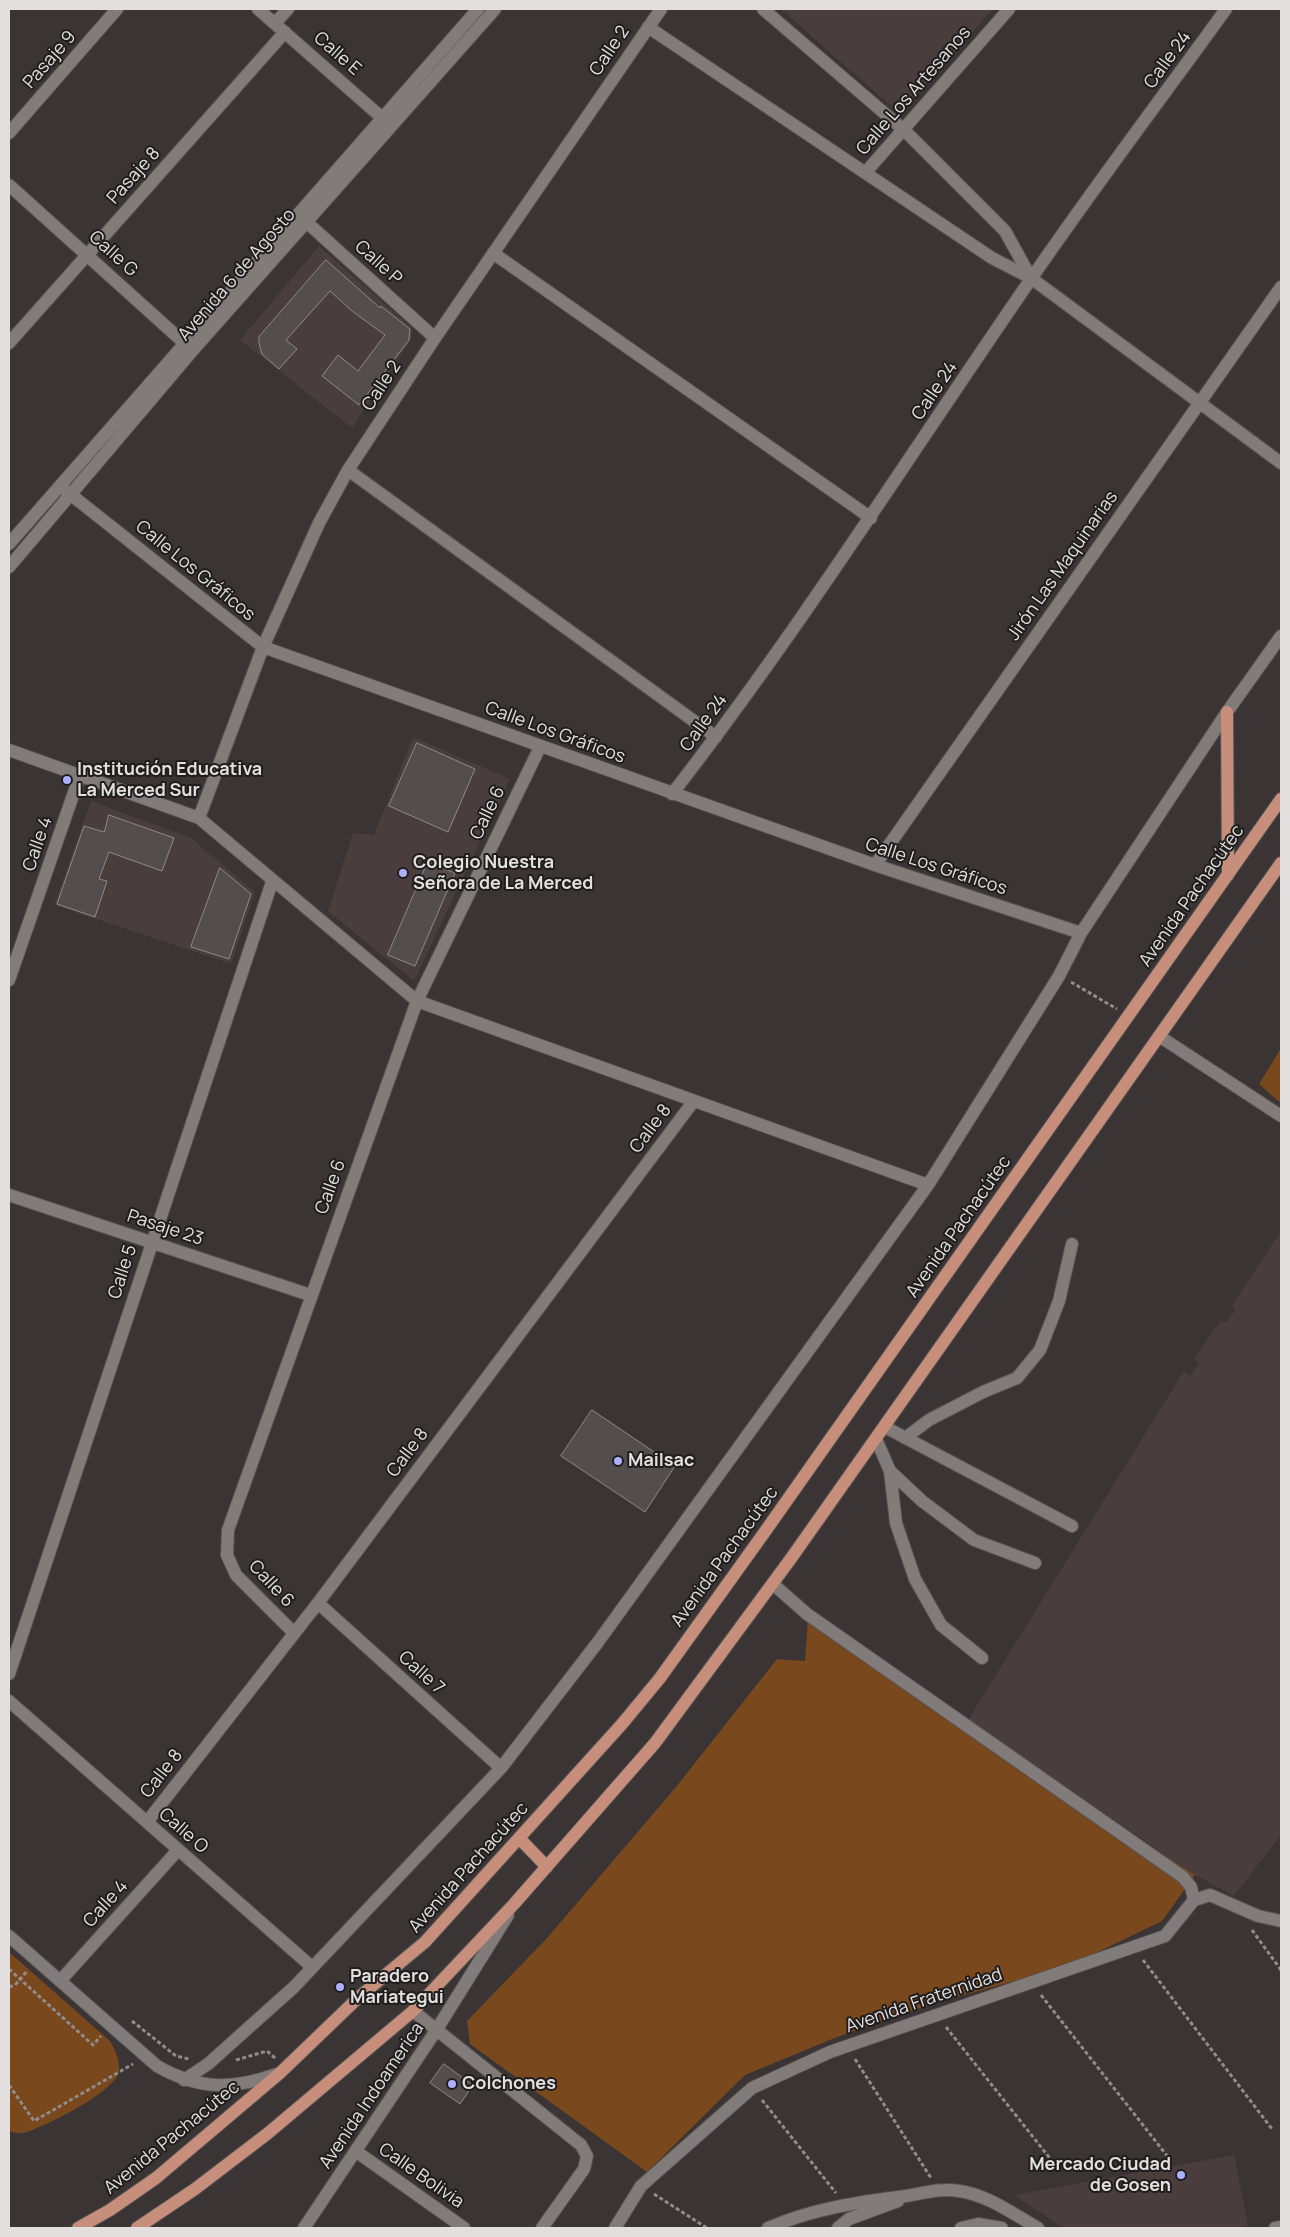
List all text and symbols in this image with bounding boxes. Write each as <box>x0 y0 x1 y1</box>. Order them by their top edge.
street label: Calle 2 <box>585 22 635 80</box>
street label: Calle Los Artesanos <box>852 22 976 160</box>
street label: Pasaje 9 <box>19 27 81 93</box>
street label: Calle 24 <box>1140 27 1196 93</box>
street label: Calle E <box>309 28 365 80</box>
street label: Pasaje 8 <box>103 143 165 209</box>
street label: Avenida 6 de Agosto <box>174 205 300 345</box>
street label: Calle G <box>84 227 142 281</box>
street label: Calle P <box>350 236 406 290</box>
street label: Calle 2 <box>358 357 406 415</box>
street label: Calle 24 <box>908 358 962 424</box>
street label: Jirón Las Maquinarias <box>1003 487 1123 645</box>
street label: Calle Los Gráficos <box>131 516 259 626</box>
street label: Calle 24 <box>676 690 732 756</box>
street label: Calle Los Gráficos <box>482 698 628 768</box>
place label: Institución Educativa La Merced Sur <box>77 759 262 802</box>
marker: Institución Educativa La Merced Sur <box>61 774 73 786</box>
street label: Calle 6 <box>466 783 510 843</box>
street label: Calle 4 <box>19 814 57 874</box>
street label: Avenida Pachacútec <box>1135 821 1249 971</box>
street label: Calle Los Gráficos <box>862 834 1010 900</box>
place label: Colegio Nuestra Señora de La Merced <box>413 852 593 894</box>
marker: Colegio Nuestra Señora de La Merced <box>397 867 409 879</box>
street label: Calle 8 <box>626 1100 676 1158</box>
street label: Avenida Pachacútec <box>902 1152 1016 1302</box>
street label: Calle 6 <box>311 1157 351 1217</box>
street label: Pasaje 23 <box>124 1206 206 1250</box>
street label: Calle 5 <box>104 1242 142 1302</box>
street label: Calle 8 <box>383 1424 433 1482</box>
place label: Mailsac <box>628 1450 694 1472</box>
marker: Mailsac <box>612 1455 624 1467</box>
street label: Avenida Pachacútec <box>667 1483 783 1631</box>
street label: Calle 6 <box>244 1556 298 1612</box>
street label: Calle 7 <box>394 1647 448 1699</box>
street label: Calle 8 <box>136 1745 188 1803</box>
street label: Avenida Pachacútec <box>405 1798 533 1938</box>
street label: Calle O <box>154 1804 212 1858</box>
street label: Calle 4 <box>79 1876 133 1932</box>
street label: Avenida Fraternidad <box>843 1964 1005 2038</box>
place label: Paradero Mariategui <box>350 1966 444 2008</box>
marker: Paradero Mariategui <box>334 1981 346 1993</box>
street label: Avenida Indoamerica <box>315 2019 429 2173</box>
place label: Colchones <box>462 2073 556 2095</box>
street label: Avenida Pachacútec <box>100 2077 244 2199</box>
marker: Colchones <box>446 2078 458 2090</box>
street label: Calle Bolivia <box>374 2139 468 2213</box>
place label: Mercado Ciudad de Gosen <box>1029 2154 1171 2196</box>
marker: Mercado Ciudad de Gosen <box>1175 2169 1187 2181</box>

